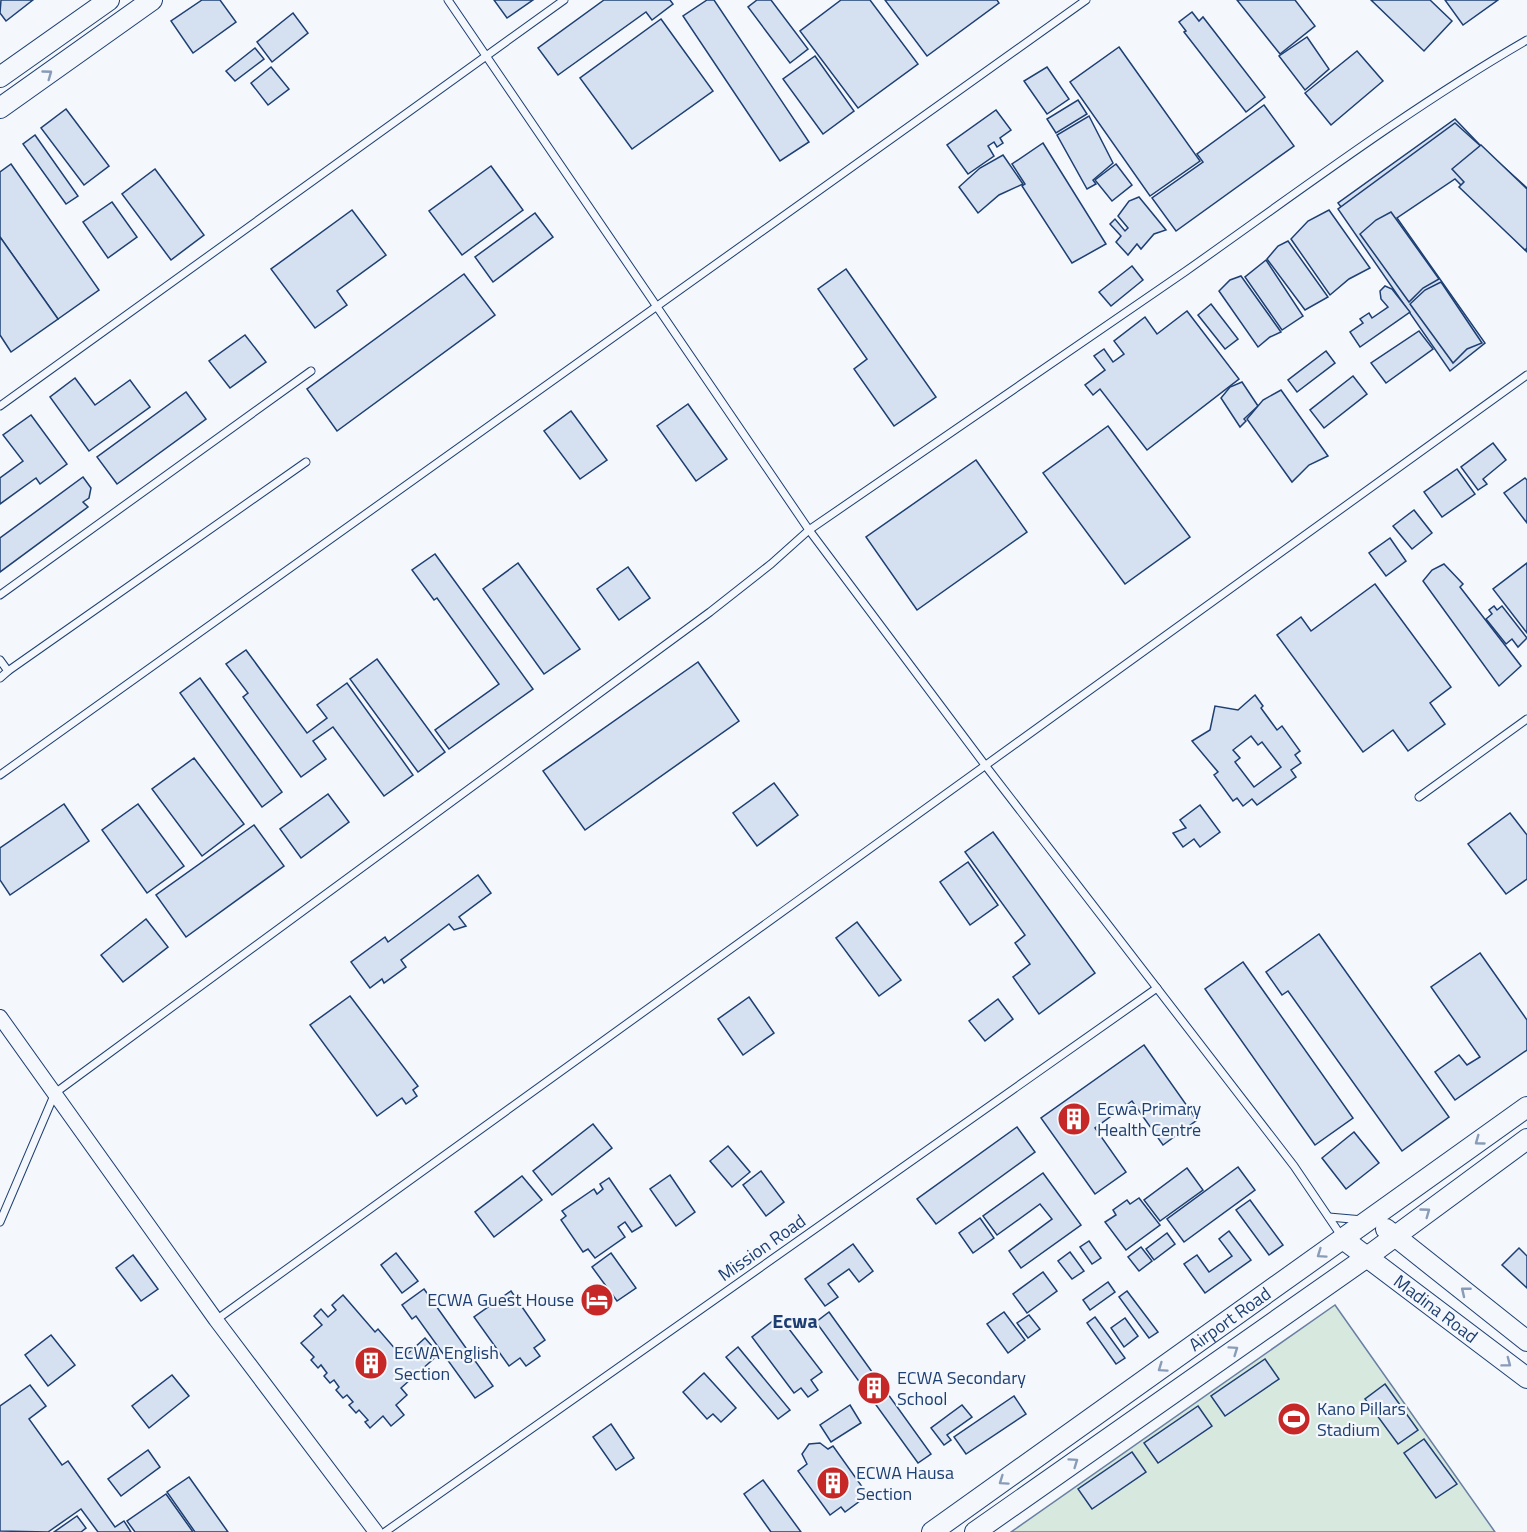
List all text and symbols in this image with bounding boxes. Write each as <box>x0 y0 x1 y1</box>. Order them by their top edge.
one-way arrow <box>41 70 52 81</box>
place label: Ecwa Primary Health Centre <box>1097 1095 1201 1143</box>
building icon: Ecwa Primary Health Centre <box>1056 1101 1092 1137</box>
one-way arrow <box>1475 1134 1486 1145</box>
street label: Mission Road <box>712 1207 811 1288</box>
one-way arrow <box>1420 1208 1431 1219</box>
one-way arrow <box>1317 1247 1328 1258</box>
street label: Madina Road <box>1388 1268 1484 1349</box>
street label: Airport Road <box>1183 1280 1276 1358</box>
hotel icon: ECWA Guest House <box>579 1282 615 1318</box>
place label: ECWA Guest House <box>427 1286 574 1313</box>
one-way arrow <box>1461 1288 1472 1299</box>
district label: Ecwa <box>772 1305 818 1336</box>
place label: ECWA English Section <box>394 1339 499 1387</box>
building icon: ECWA English Section <box>353 1345 389 1381</box>
one-way arrow <box>1227 1346 1238 1357</box>
one-way arrow <box>1501 1355 1512 1366</box>
one-way arrow <box>1158 1361 1169 1372</box>
place label: ECWA Secondary School <box>897 1364 1026 1412</box>
building icon: ECWA Secondary School <box>856 1370 892 1406</box>
place label: Kano Pillars Stadium <box>1317 1395 1406 1443</box>
sports icon: Kano Pillars Stadium <box>1276 1401 1312 1437</box>
one-way arrow <box>1068 1458 1079 1469</box>
place label: ECWA Hausa Section <box>856 1459 954 1507</box>
building icon: ECWA Hausa Section <box>815 1465 851 1501</box>
one-way arrow <box>999 1474 1010 1485</box>

